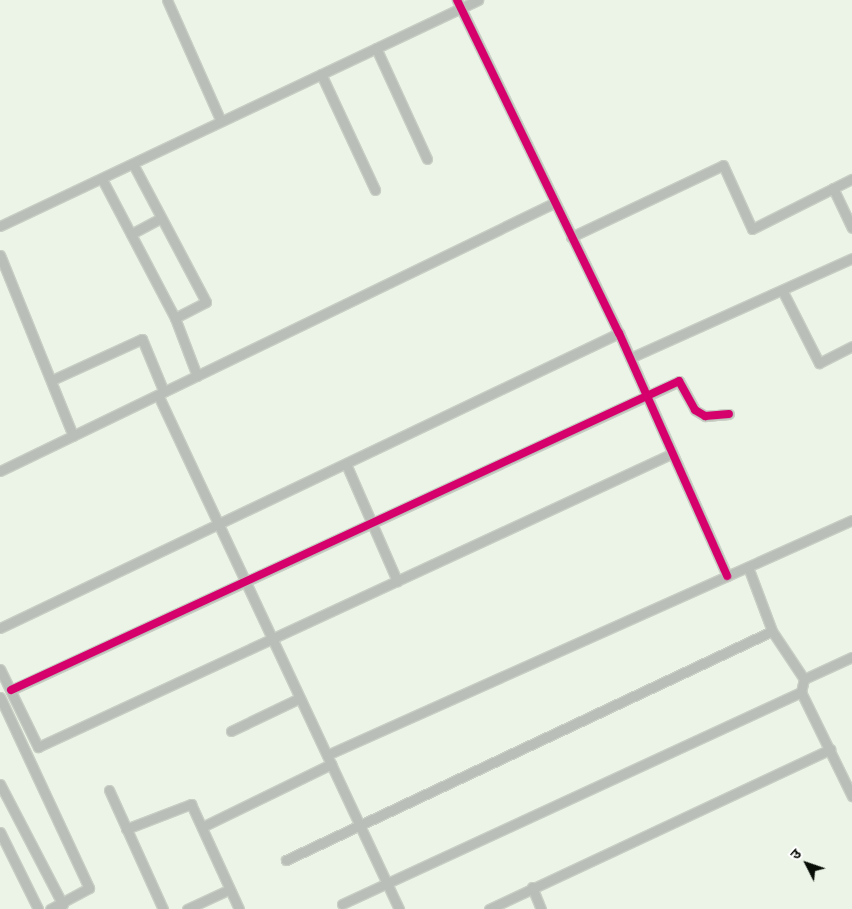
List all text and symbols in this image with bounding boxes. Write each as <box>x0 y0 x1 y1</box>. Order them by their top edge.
north arrow <box>782 839 832 889</box>
text: उ <box>786 845 805 863</box>

